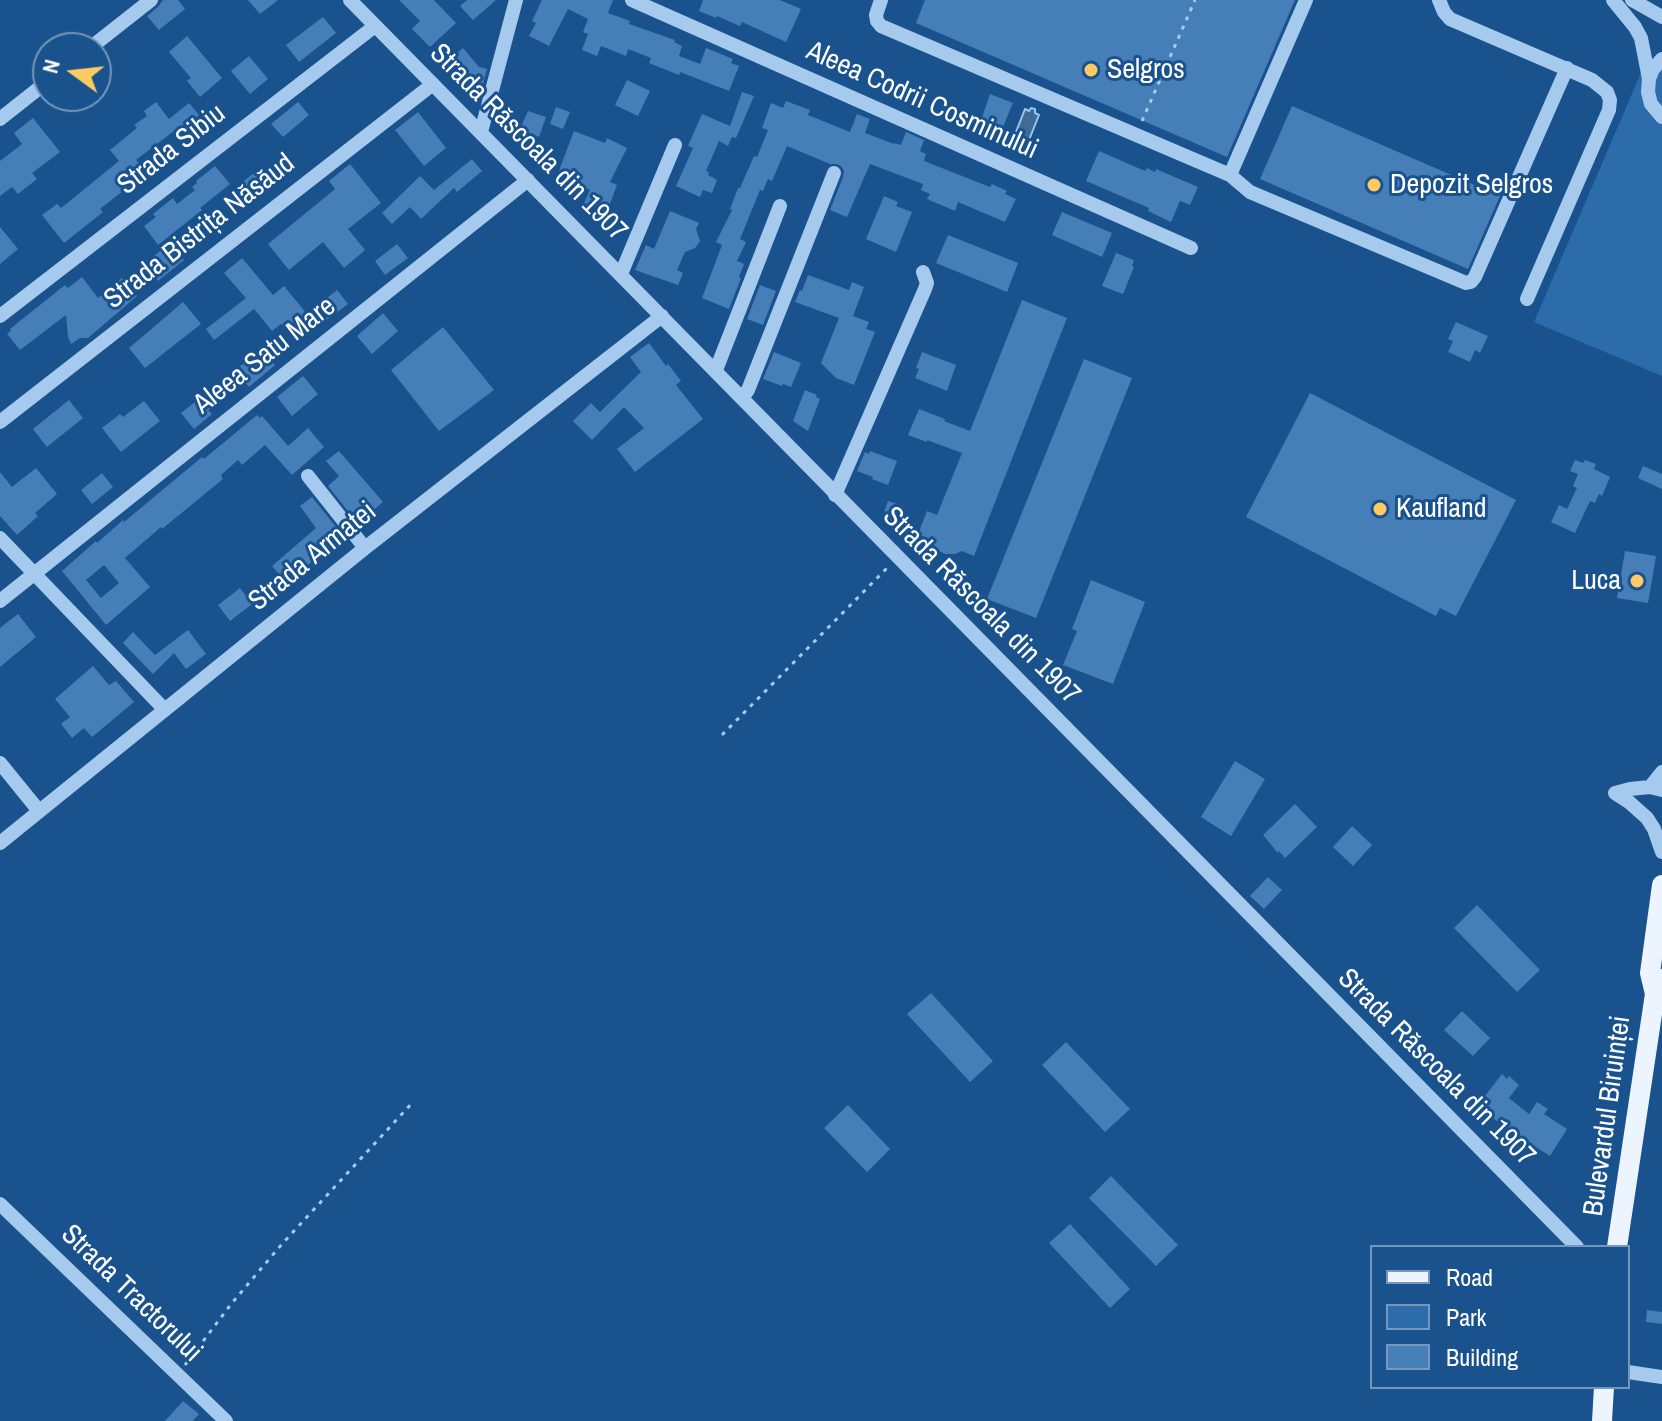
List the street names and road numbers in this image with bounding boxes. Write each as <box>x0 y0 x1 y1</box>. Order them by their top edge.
street label: Aleea Codrii Cosminului <box>801 35 1043 167</box>
street label: Strada Răscoala din 1907 <box>422 37 634 249</box>
street label: Strada Sibiu <box>111 97 233 203</box>
street label: Strada Bistrița Năsăud <box>98 147 302 317</box>
street label: Aleea Satu Mare <box>187 290 343 422</box>
street label: Strada Armatei <box>242 495 384 619</box>
street label: Strada Răscoala din 1907 <box>875 500 1087 712</box>
street label: Strada Răscoala din 1907 <box>1330 962 1542 1174</box>
street label: Bulevardul Biruinței <box>1577 1014 1639 1218</box>
street label: Strada Tractorului <box>54 1218 208 1370</box>

